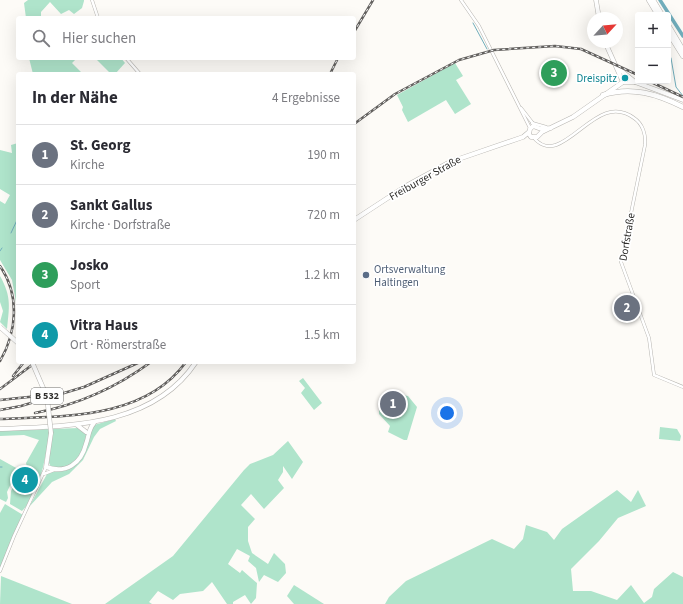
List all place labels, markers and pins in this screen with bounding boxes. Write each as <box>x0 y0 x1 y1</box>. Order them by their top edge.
pin: 3 <box>541 58 567 88</box>
place label: Dreispitz <box>577 71 617 86</box>
marker: Dreispitz <box>620 73 630 83</box>
place label: Ortsverwaltung Haltingen <box>374 262 446 290</box>
marker: Ortsverwaltung Haltingen <box>361 270 371 280</box>
pin: 2 <box>614 293 640 323</box>
pin: 1 <box>380 389 406 419</box>
pin: 4 <box>12 465 38 495</box>

